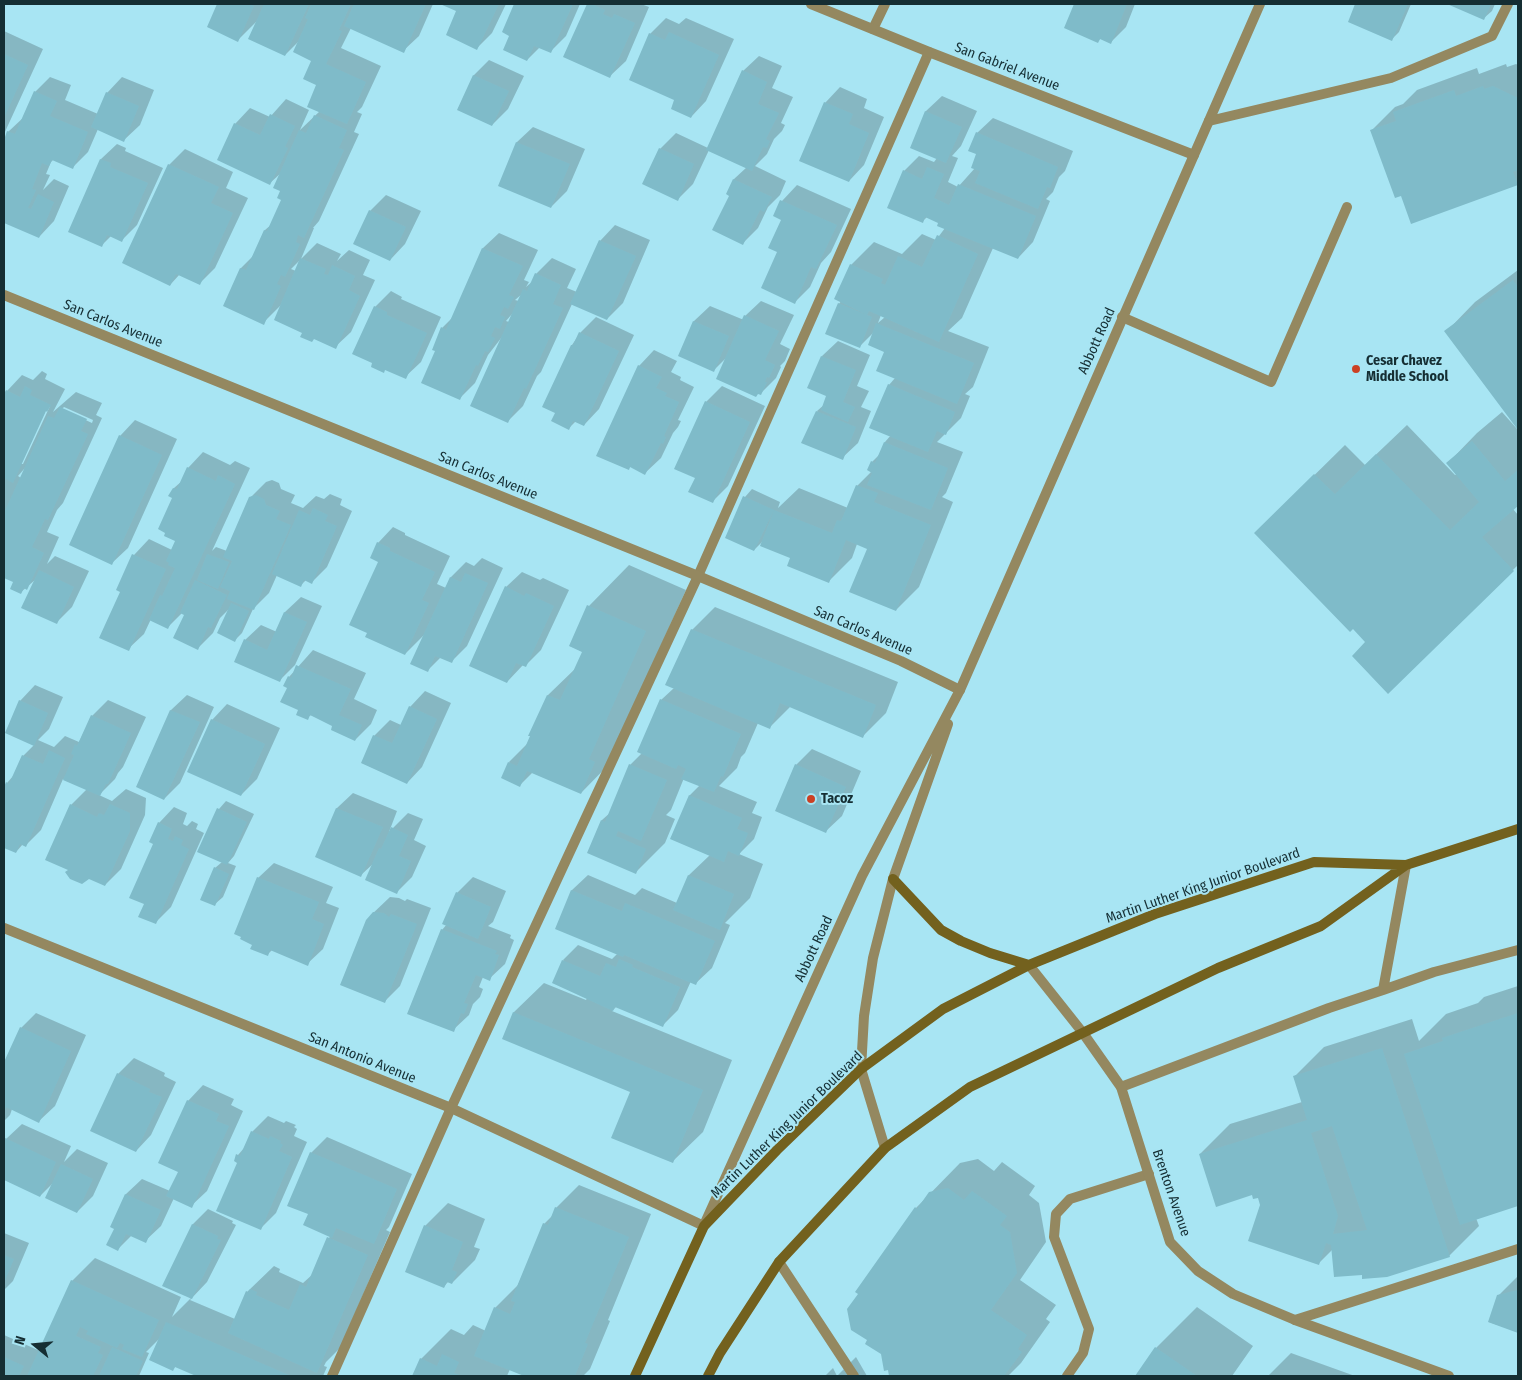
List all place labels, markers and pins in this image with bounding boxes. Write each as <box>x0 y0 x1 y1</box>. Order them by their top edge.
place label: Cesar Chavez Middle School <box>1366 353 1448 386</box>
marker: Cesar Chavez Middle School <box>1350 363 1362 375</box>
place label: Tacoz <box>821 791 853 807</box>
marker: Tacoz <box>805 793 817 805</box>

